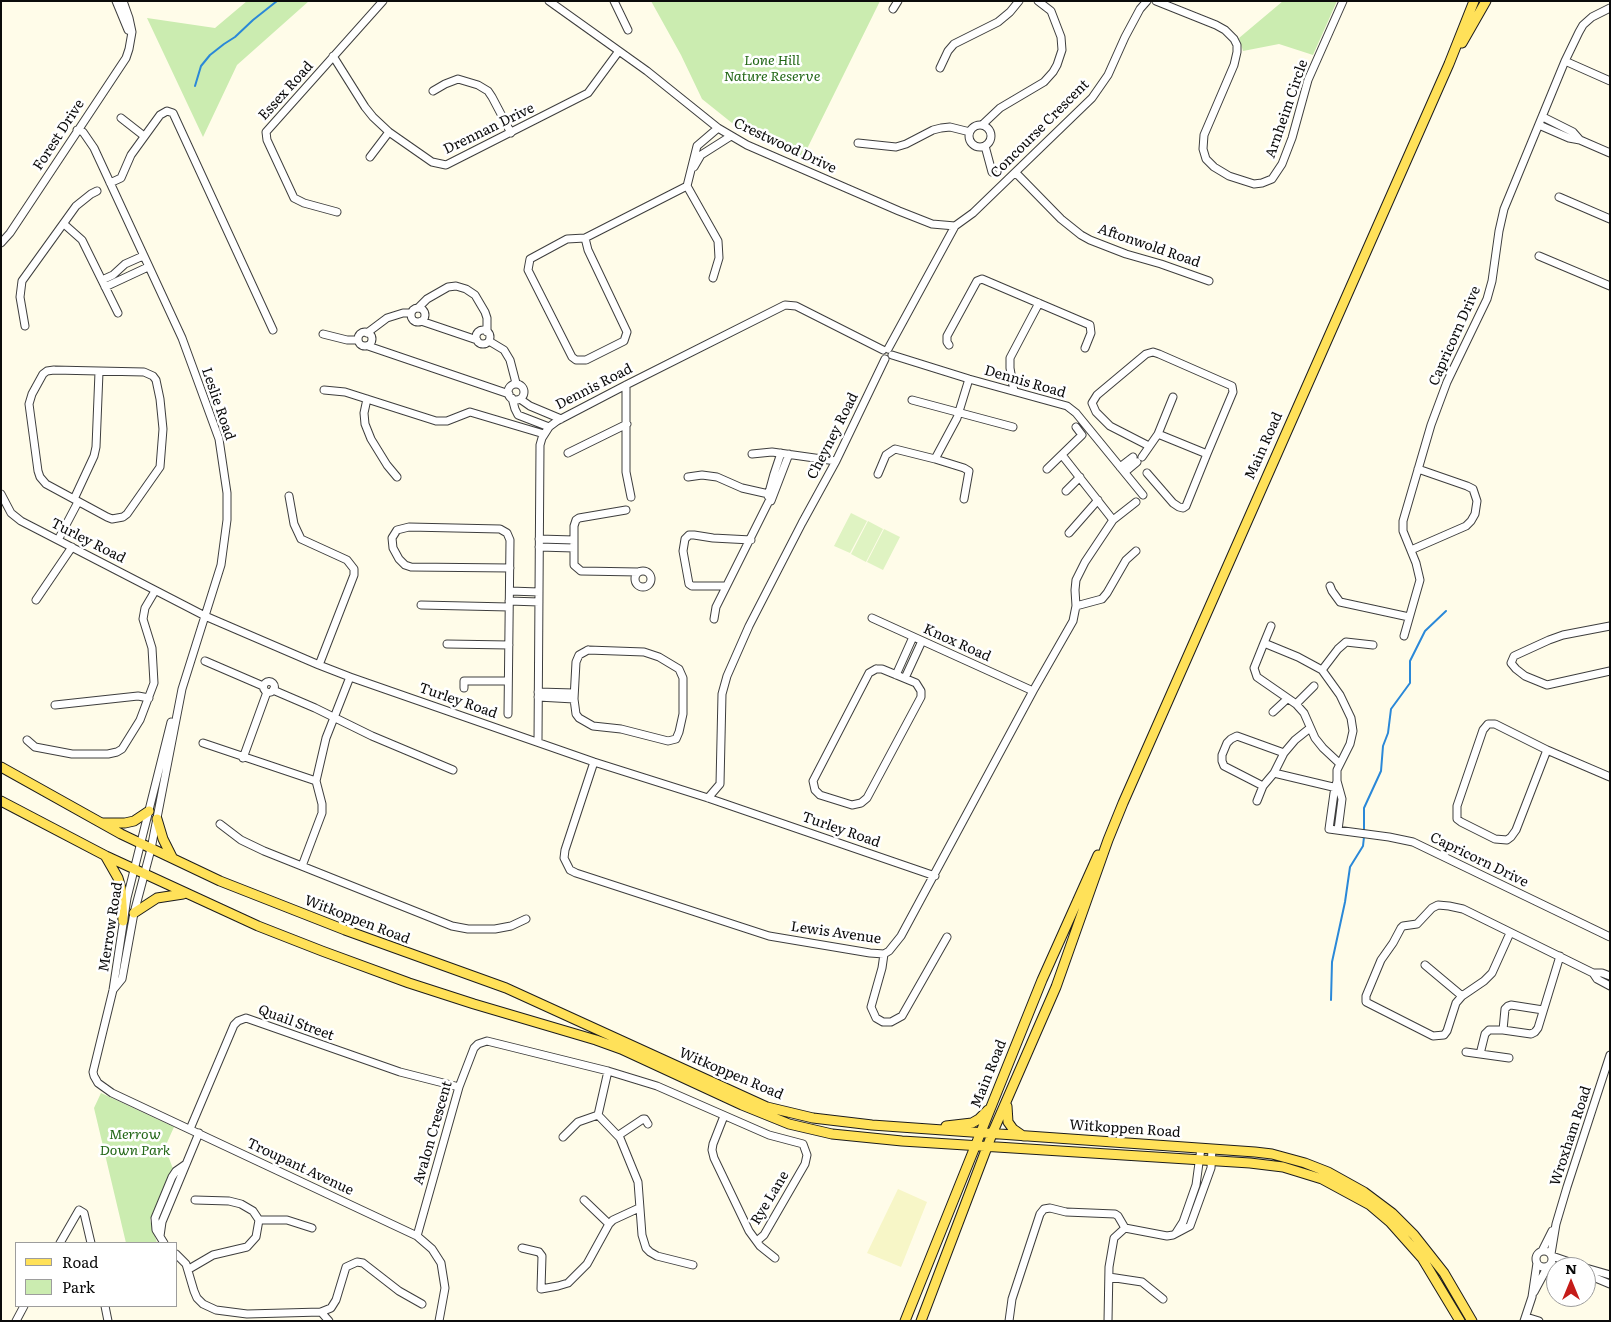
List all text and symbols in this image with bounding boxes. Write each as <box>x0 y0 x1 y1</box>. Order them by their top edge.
park label: Lone Hill Nature Reserve <box>724 53 820 85</box>
street label: Essex Road <box>255 58 317 124</box>
street label: Arnheim Circle <box>1262 58 1312 160</box>
street label: Concourse Crescent <box>987 76 1093 182</box>
street label: Forest Drive <box>30 96 88 174</box>
street label: Drennan Drive <box>441 100 537 158</box>
street label: Crestwood Drive <box>731 115 839 177</box>
street label: Aftonwold Road <box>1096 221 1202 271</box>
street label: Capricorn Drive <box>1426 284 1484 388</box>
street label: Dennis Road <box>553 360 635 414</box>
street label: Dennis Road <box>982 362 1068 402</box>
street label: Leslie Road <box>198 365 238 443</box>
street label: Cheyney Road <box>804 390 862 482</box>
street label: Main Road <box>1242 410 1286 482</box>
street label: Turley Road <box>48 515 128 567</box>
street label: Knox Road <box>921 621 993 665</box>
street label: Turley Road <box>417 680 499 722</box>
street label: Turley Road <box>800 809 882 851</box>
street label: Capricorn Drive <box>1427 829 1531 891</box>
street label: Merrow Road <box>96 881 126 973</box>
street label: Witkoppen Road <box>302 892 412 948</box>
street label: Lewis Avenue <box>790 918 882 948</box>
street label: Quail Street <box>256 1002 336 1044</box>
street label: Main Road <box>968 1037 1010 1111</box>
street label: Witkoppen Road <box>676 1044 786 1104</box>
street label: Avalon Crescent <box>410 1079 456 1187</box>
street label: Wroxham Road <box>1547 1084 1595 1188</box>
street label: Witkoppen Road <box>1069 1117 1181 1141</box>
park label: Merrow Down Park <box>99 1127 171 1160</box>
street label: Troupant Avenue <box>244 1135 356 1199</box>
street label: Rye Lane <box>747 1168 793 1228</box>
legend <box>15 1242 178 1307</box>
text: Road <box>62 1250 98 1273</box>
north arrow <box>1546 1257 1596 1307</box>
text: N <box>1565 1258 1577 1278</box>
text: Park <box>62 1275 95 1298</box>

